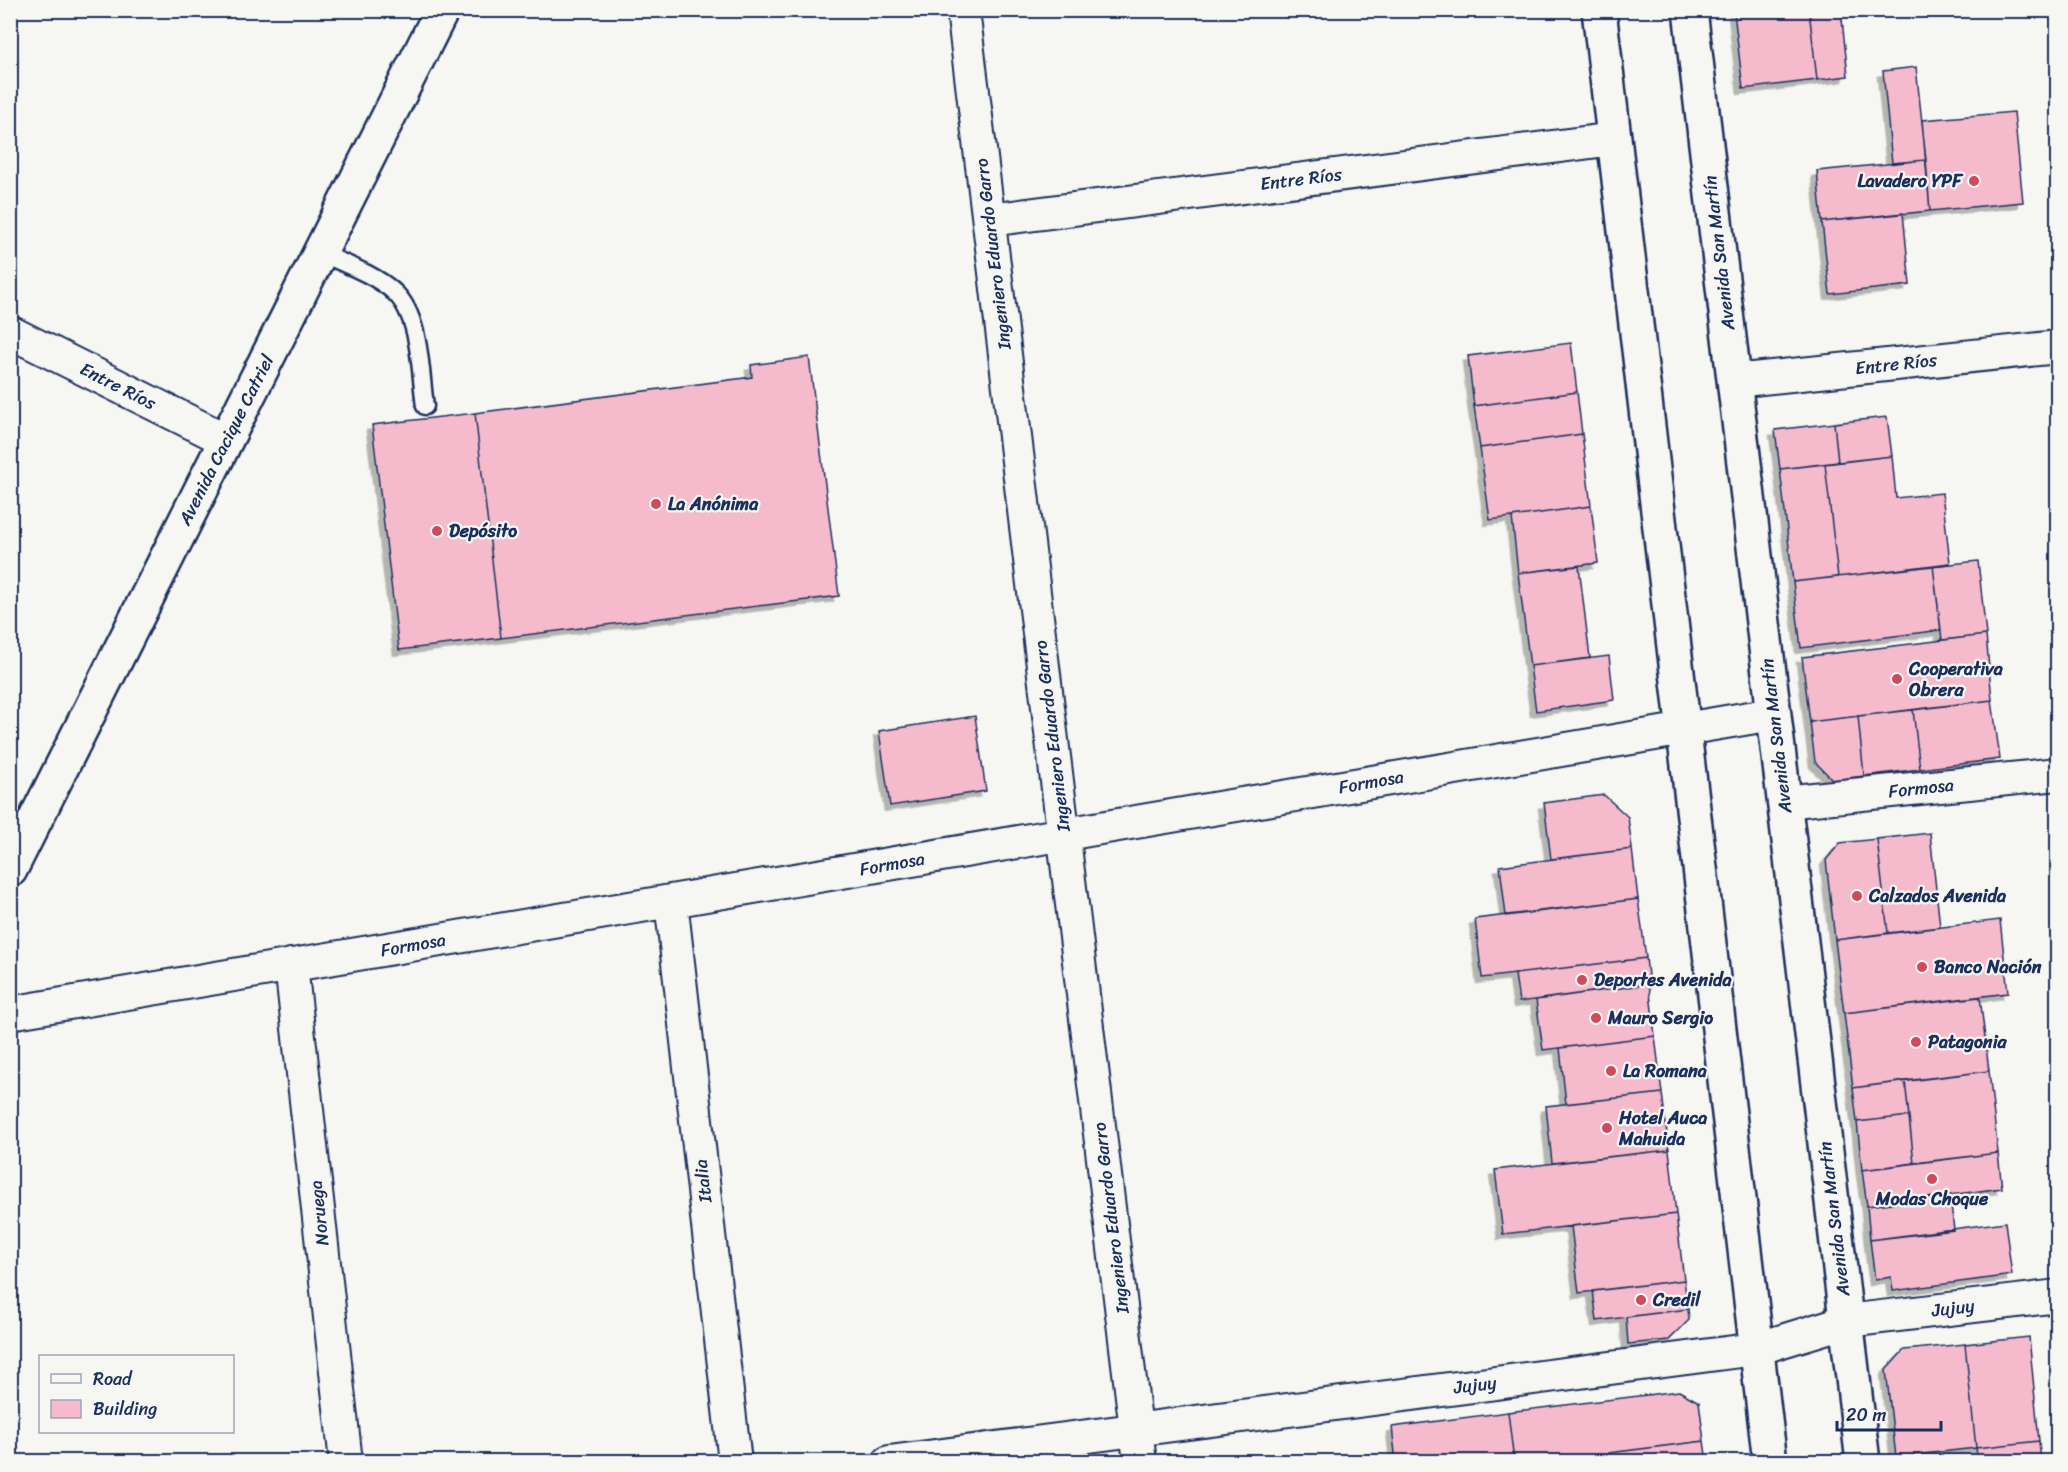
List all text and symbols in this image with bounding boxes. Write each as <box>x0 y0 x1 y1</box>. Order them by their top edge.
street label: Ingeniero Eduardo Garro <box>965 156 1021 353</box>
street label: Entre Ríos <box>1258 158 1344 200</box>
place label: Lavadero YPF <box>1858 165 1964 197</box>
street label: Avenida San Martín <box>1694 173 1744 333</box>
marker: Lavadero YPF <box>1967 174 1981 188</box>
street label: Entre Ríos <box>1853 344 1939 384</box>
street label: Avenida Cacique Catriel <box>169 348 283 532</box>
street label: Entre Ríos <box>74 353 163 419</box>
place label: La Anónima <box>668 488 759 520</box>
marker: La Anónima <box>649 497 663 511</box>
place label: Depósito <box>449 515 517 547</box>
marker: Depósito <box>430 524 444 538</box>
street label: Ingeniero Eduardo Garro <box>1024 638 1080 835</box>
place label: Cooperativa Obrera <box>1908 653 2004 706</box>
street label: Avenida San Martín <box>1751 656 1801 816</box>
marker: Cooperativa Obrera <box>1890 672 1904 686</box>
street label: Formosa <box>1336 761 1406 803</box>
street label: Formosa <box>1887 769 1955 807</box>
street label: Formosa <box>857 843 927 885</box>
place label: Calzados Avenida <box>1868 880 2007 912</box>
marker: Calzados Avenida <box>1850 889 1864 903</box>
street label: Formosa <box>378 924 448 966</box>
place label: Banco Nación <box>1934 951 2042 983</box>
marker: Banco Nación <box>1915 960 1929 974</box>
place label: Deportes Avenida <box>1594 964 1733 996</box>
marker: Deportes Avenida <box>1575 973 1589 987</box>
place label: Mauro Sergio <box>1607 1002 1713 1034</box>
marker: Mauro Sergio <box>1589 1011 1603 1025</box>
place label: Patagonia <box>1928 1026 2008 1058</box>
marker: Patagonia <box>1909 1035 1923 1049</box>
place label: La Romana <box>1623 1055 1707 1087</box>
marker: La Romana <box>1604 1064 1618 1078</box>
place label: Hotel Auca Mahuida <box>1618 1102 1707 1155</box>
street label: Ingeniero Eduardo Garro <box>1083 1120 1139 1317</box>
marker: Hotel Auca Mahuida <box>1600 1121 1614 1135</box>
street label: Avenida San Martín <box>1809 1139 1859 1299</box>
street label: Italia <box>684 1158 722 1205</box>
marker: Modas Choque <box>1925 1172 1939 1186</box>
street label: Noruega <box>300 1179 338 1247</box>
place label: Modas Choque <box>1875 1183 1989 1215</box>
place label: Credil <box>1652 1284 1701 1316</box>
street label: Jujuy <box>1929 1289 1977 1327</box>
marker: Credil <box>1634 1293 1648 1307</box>
legend <box>39 1355 234 1433</box>
text: Road <box>93 1363 133 1395</box>
street label: Jujuy <box>1451 1366 1499 1404</box>
text: Building <box>93 1393 157 1425</box>
scale bar <box>1837 1394 1940 1432</box>
text: 20 m <box>1846 1399 1886 1431</box>

